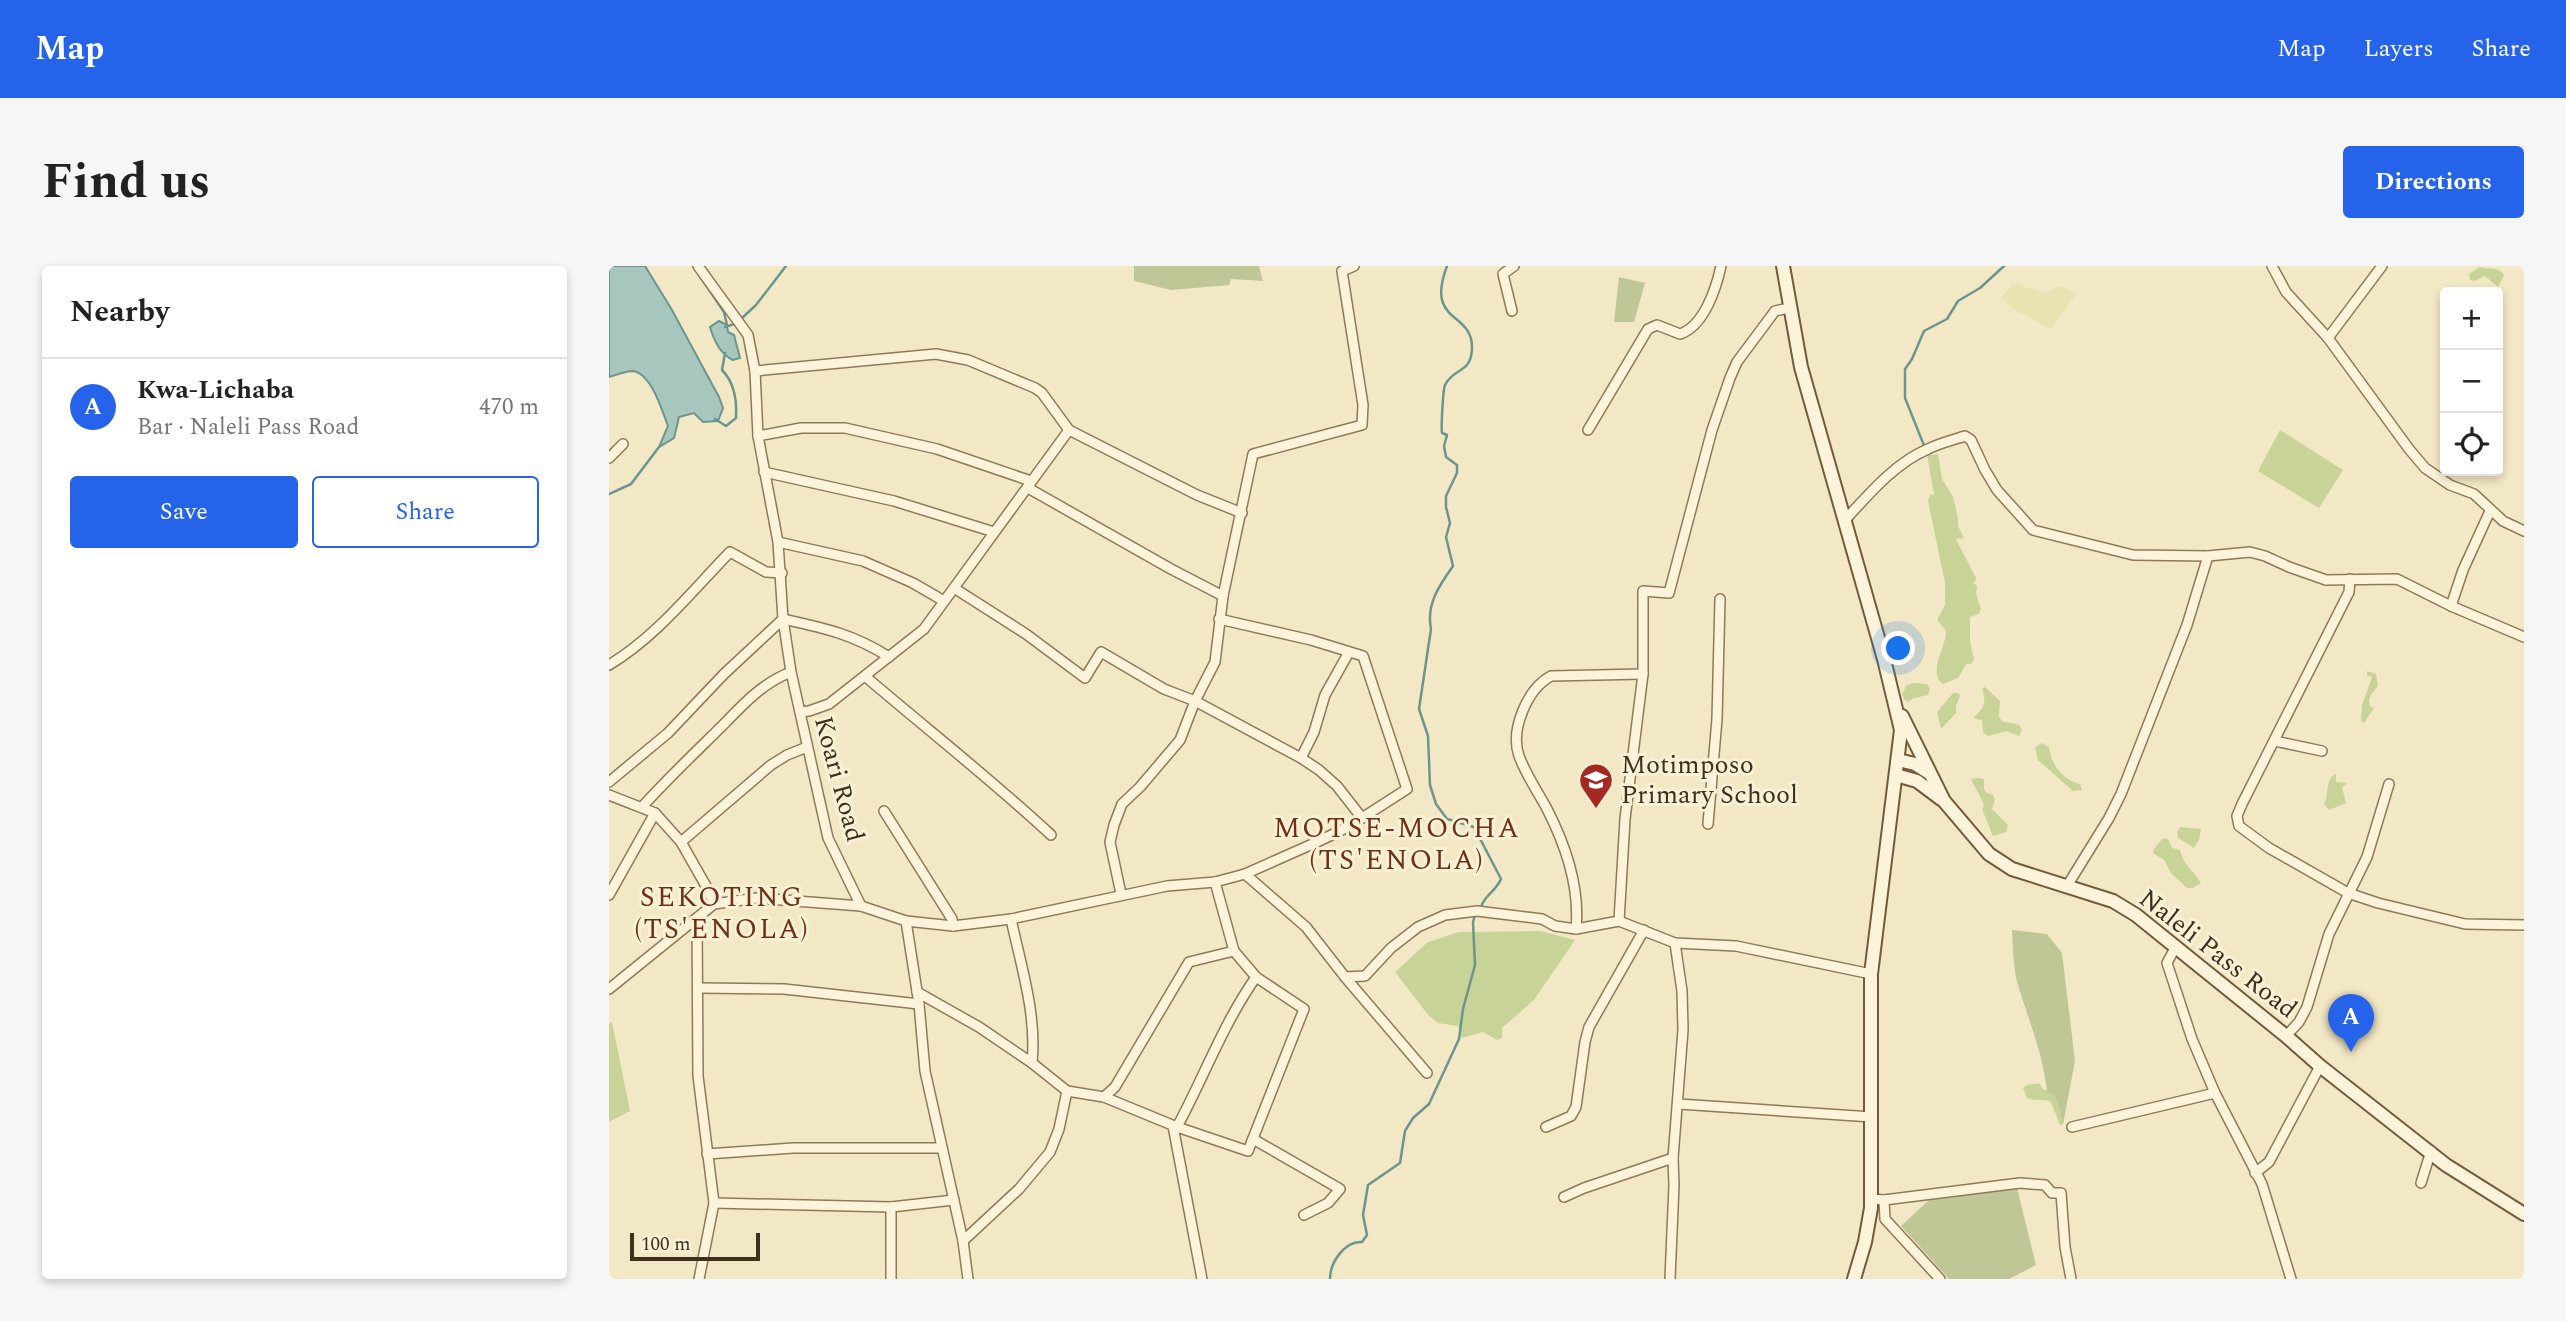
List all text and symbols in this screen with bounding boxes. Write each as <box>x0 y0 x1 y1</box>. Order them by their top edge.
text: Map <box>35 24 104 74</box>
text: Map <box>2277 31 2326 67</box>
text: Layers <box>2364 31 2434 67</box>
text: Share <box>2472 31 2531 67</box>
text: Find us <box>42 145 210 220</box>
button: Directions <box>2343 146 2524 218</box>
map controls <box>2440 287 2503 476</box>
button: + <box>2440 287 2503 350</box>
text: Nearby <box>70 289 169 335</box>
button: − <box>2440 350 2503 413</box>
text: Kwa-Lichaba <box>137 370 294 410</box>
text: A <box>84 390 102 425</box>
text: 470 m <box>479 390 539 425</box>
text: Bar · Naleli Pass Road <box>137 410 359 445</box>
button: locate <box>2440 413 2503 476</box>
button: Save <box>70 476 298 548</box>
button: Share <box>312 476 539 548</box>
your location <box>1881 631 1915 665</box>
street label: Koari Road <box>803 712 875 846</box>
place label: Motimposo Primary School <box>1621 745 1798 815</box>
school or university icon: Motimposo Primary School <box>1577 761 1615 810</box>
district label: MOTSE-MOCHA (TS'ENOLA) <box>1273 807 1521 882</box>
district label: SEKOTING (TS'ENOLA) <box>634 876 810 951</box>
street label: Naleli Pass Road <box>2130 879 2306 1029</box>
pin: A <box>2328 994 2374 1052</box>
scale bar <box>630 1230 759 1262</box>
text: 100 m <box>641 1230 691 1259</box>

